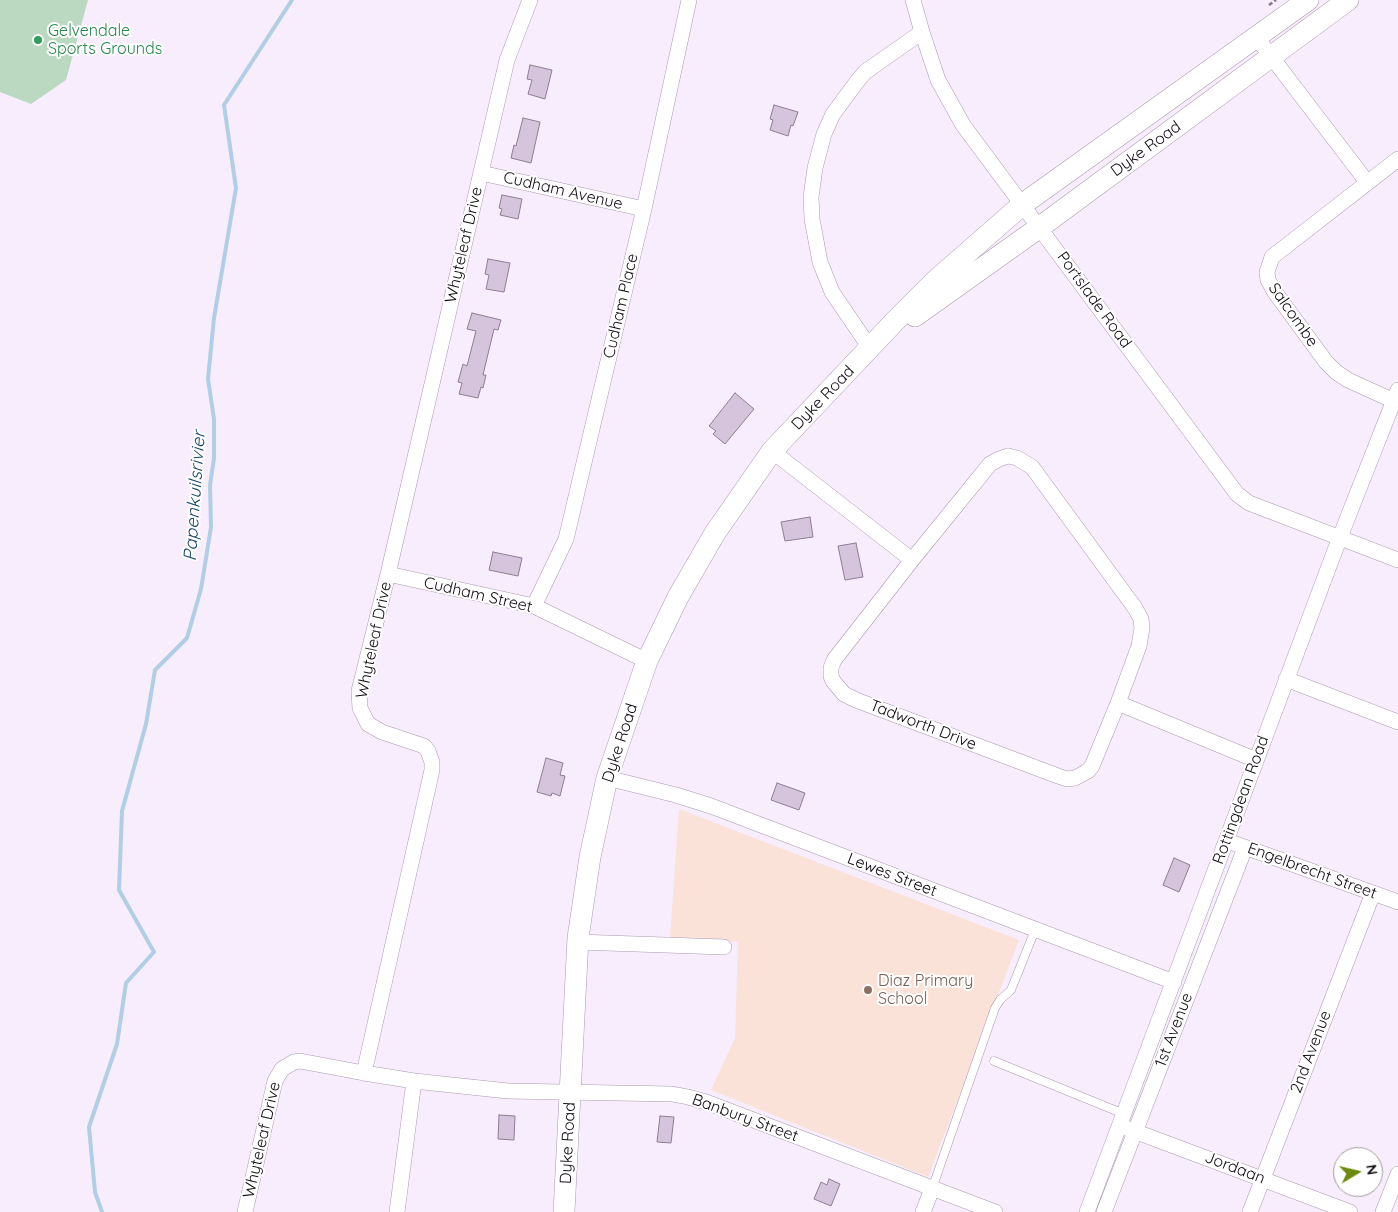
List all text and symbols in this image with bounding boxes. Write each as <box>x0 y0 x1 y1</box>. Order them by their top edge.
place label: Gelvendale Sports Grounds <box>48 21 162 59</box>
marker: Gelvendale Sports Grounds <box>32 34 44 46</box>
street label: Dyke Road <box>1107 117 1185 181</box>
street label: Cudham Avenue <box>502 168 624 214</box>
street label: Whyteleaf Drive <box>441 185 487 305</box>
street label: Portslade Road <box>1053 248 1135 352</box>
street label: Cudham Place <box>600 252 642 360</box>
street label: Salcombe <box>1264 279 1322 351</box>
street label: Dyke Road <box>788 362 858 434</box>
water label: Papenkuilsrivier <box>180 430 210 562</box>
street label: Cudham Street <box>422 573 534 617</box>
street label: Whyteleaf Drive <box>352 580 396 700</box>
street label: Tadworth Drive <box>867 696 979 754</box>
street label: Dyke Road <box>598 701 642 785</box>
street label: Rottingdean Road <box>1209 733 1273 867</box>
street label: Engelbrecht Street <box>1245 839 1379 903</box>
street label: Lewes Street <box>845 849 939 901</box>
place label: Diaz Primary School <box>878 971 973 1009</box>
marker: Diaz Primary School <box>862 984 874 996</box>
street label: 1st Avenue <box>1151 990 1197 1070</box>
street label: 2nd Avenue <box>1286 1008 1336 1096</box>
street label: Whyteleaf Drive <box>239 1080 285 1200</box>
street label: Banbury Street <box>689 1090 801 1146</box>
street label: Dyke Road <box>556 1102 580 1184</box>
north arrow <box>1333 1147 1383 1197</box>
street label: Jordaan <box>1202 1148 1268 1188</box>
text: N <box>1362 1163 1382 1176</box>

